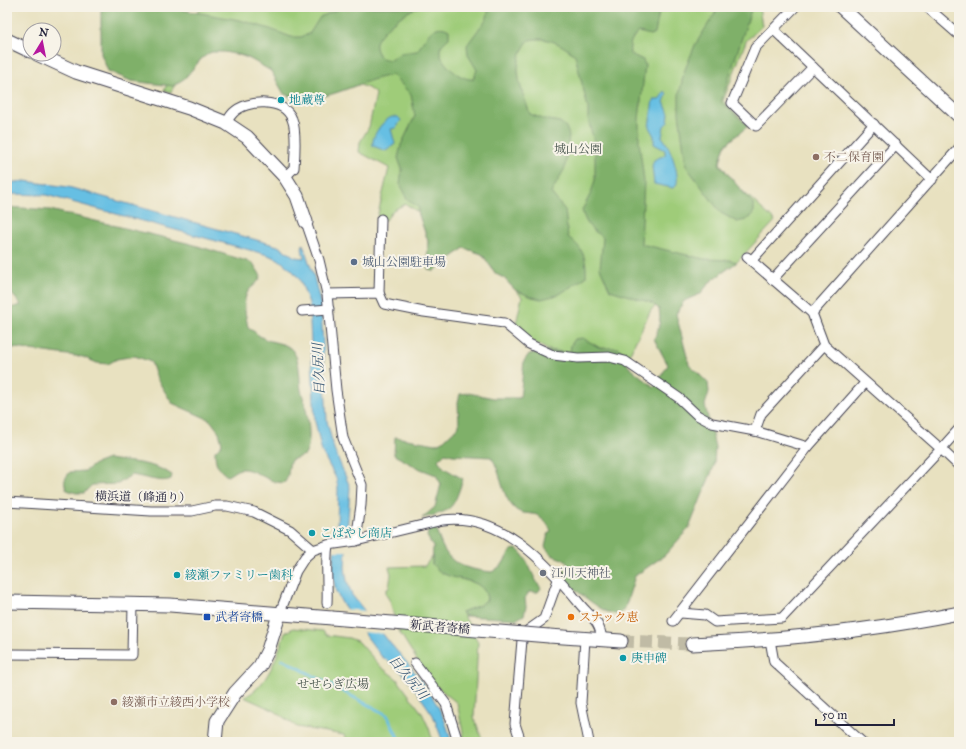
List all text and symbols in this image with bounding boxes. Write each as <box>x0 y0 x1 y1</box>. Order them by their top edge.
north arrow <box>22 22 62 62</box>
text: N <box>38 25 50 40</box>
place label: 地蔵尊 <box>289 93 325 107</box>
marker: 地蔵尊 <box>276 95 286 105</box>
park label: 城山公園 <box>554 142 602 156</box>
place label: 不二保育園 <box>824 150 884 164</box>
marker: 不二保育園 <box>811 152 821 162</box>
place label: 城山公園駐車場 <box>362 255 446 269</box>
marker: 城山公園駐車場 <box>349 257 359 267</box>
water label: 目久尻川 <box>310 341 328 395</box>
street label: 横浜道（峰通り） <box>95 489 191 505</box>
place label: こばやし商店 <box>320 526 392 540</box>
marker: こばやし商店 <box>307 528 317 538</box>
place label: 江川天神社 <box>551 566 611 580</box>
place label: 綾瀬ファミリー歯科 <box>185 568 293 582</box>
marker: 江川天神社 <box>538 568 548 578</box>
marker: 綾瀬ファミリー歯科 <box>172 570 182 580</box>
place label: 武者寄橋 <box>215 610 263 624</box>
place label: スナック恵 <box>579 610 639 624</box>
marker: 武者寄橋 <box>202 612 212 622</box>
marker: スナック恵 <box>566 612 576 622</box>
street label: 新武者寄橋 <box>409 617 471 637</box>
place label: 庚申碑 <box>631 651 667 665</box>
water label: 目久尻川 <box>385 653 432 704</box>
marker: 庚申碑 <box>618 653 628 663</box>
park label: せせらぎ広場 <box>297 677 369 691</box>
place label: 綾瀬市立綾西小学校 <box>122 695 230 709</box>
marker: 綾瀬市立綾西小学校 <box>109 697 119 707</box>
scale bar <box>816 701 894 727</box>
text: 50 m <box>822 708 847 722</box>

